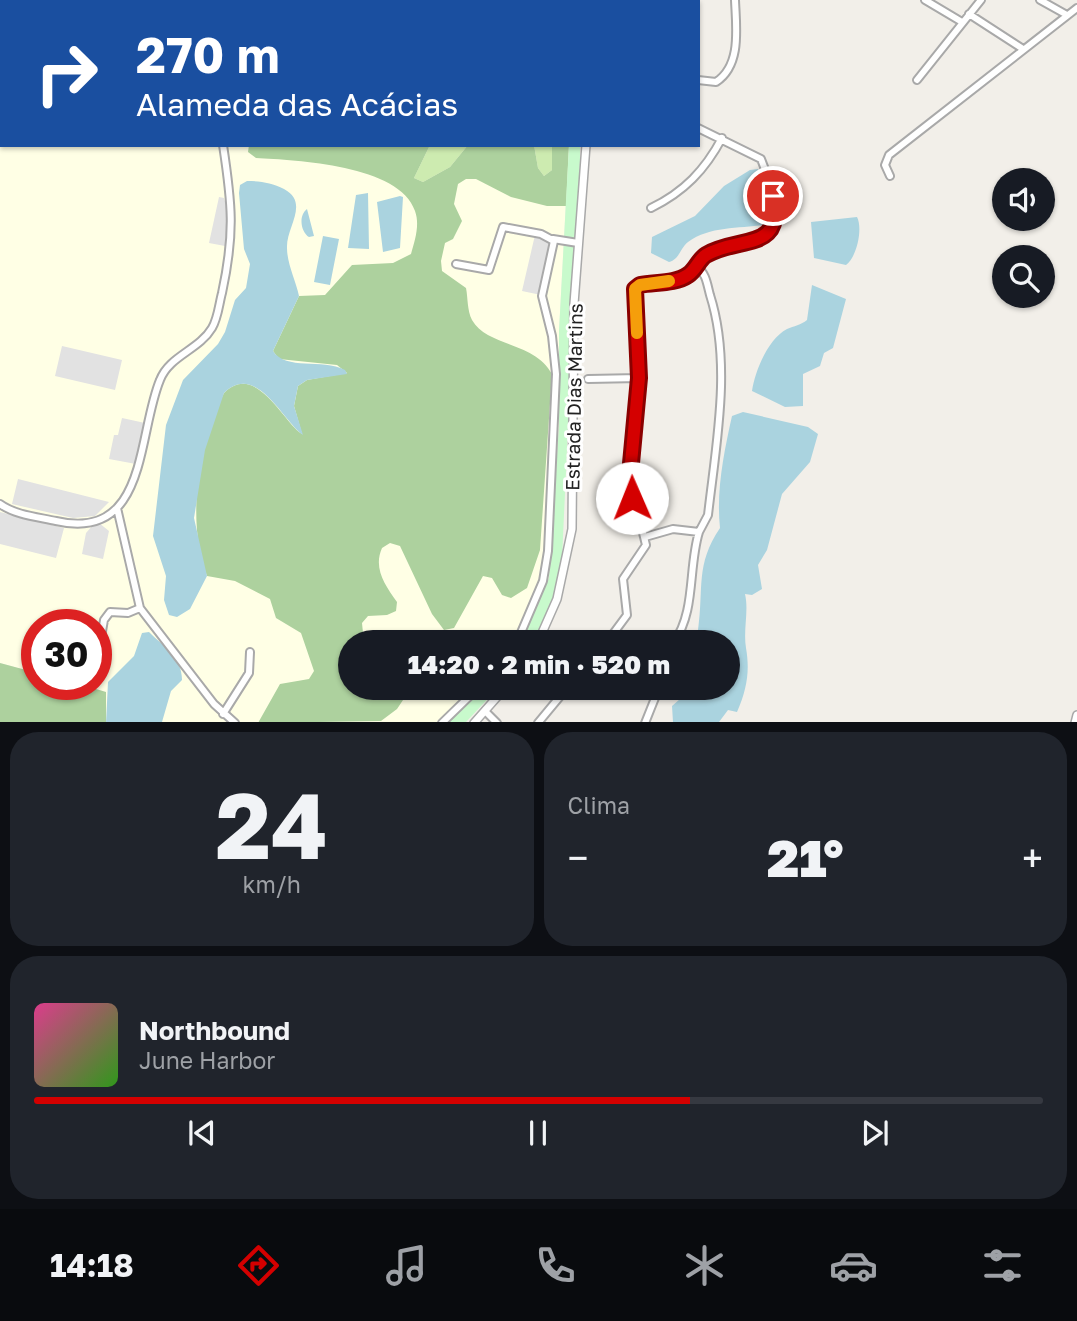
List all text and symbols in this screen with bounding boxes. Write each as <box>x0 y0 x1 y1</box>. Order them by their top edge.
text: 270 m <box>136 25 280 84</box>
icon: right <box>21 28 112 119</box>
text: Alameda das Acácias <box>136 85 458 123</box>
pin <box>743 166 803 226</box>
map controls <box>992 168 1055 308</box>
button: sound <box>992 168 1055 231</box>
icon: arrive <box>754 177 792 215</box>
button: search <box>992 245 1055 308</box>
street label: Estrada Dias Martins <box>560 303 587 491</box>
position arrow <box>595 461 669 535</box>
speed limit sign: 30 <box>21 609 112 700</box>
text: 14:20 · 2 min · 520 m <box>408 649 670 680</box>
text: 24 <box>216 770 328 879</box>
text: Clima <box>568 791 630 819</box>
text: 21° <box>767 826 844 888</box>
text: − <box>568 835 588 880</box>
text: + <box>1022 835 1043 880</box>
text: km/h <box>242 870 301 898</box>
text: Northbound <box>139 1015 290 1046</box>
text: June Harbor <box>139 1046 275 1074</box>
icon: previous <box>183 1114 221 1152</box>
icon: pause <box>519 1114 557 1152</box>
icon: next <box>856 1114 894 1152</box>
icon: directions <box>234 1241 283 1290</box>
icon: music <box>382 1241 431 1290</box>
icon: phone <box>531 1241 580 1290</box>
icon: climate <box>680 1241 729 1290</box>
icon: car <box>829 1241 878 1290</box>
icon: filters <box>978 1241 1027 1290</box>
text: 14:18 <box>50 1246 134 1284</box>

